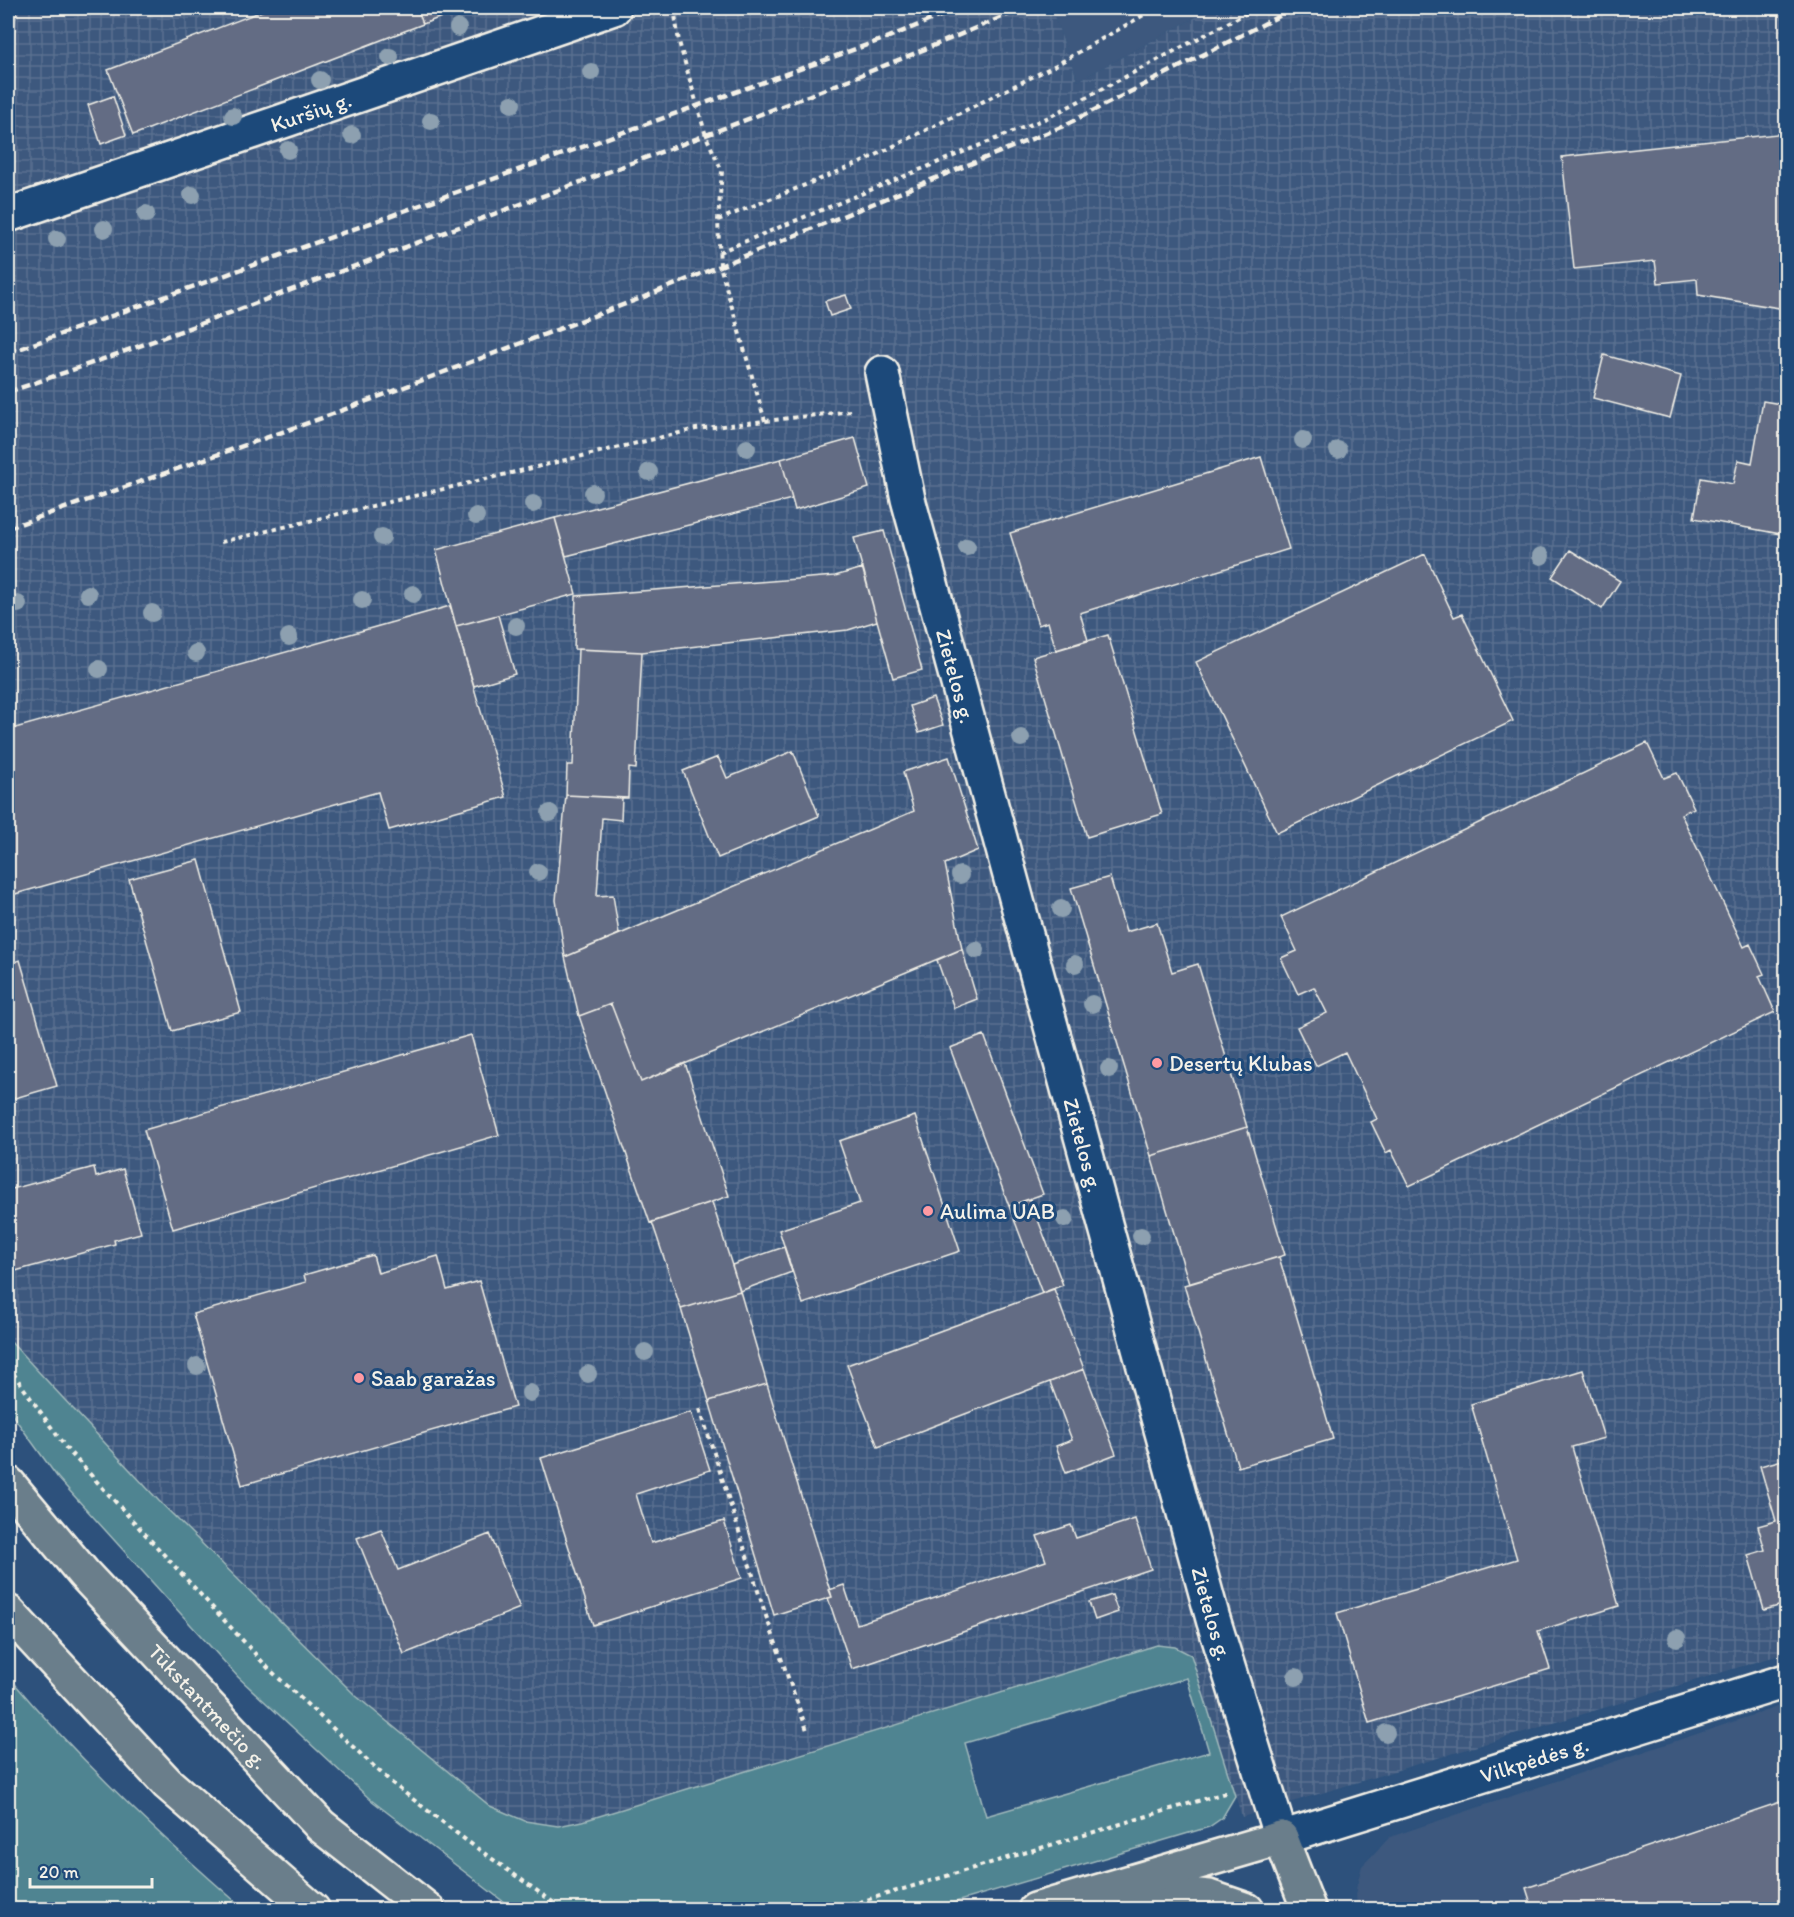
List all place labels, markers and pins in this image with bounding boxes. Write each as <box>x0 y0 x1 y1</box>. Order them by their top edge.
place label: Desertų Klubas <box>1169 1050 1313 1077</box>
marker: Desertų Klubas <box>1150 1056 1164 1070</box>
place label: Aulima UAB <box>940 1198 1055 1225</box>
marker: Aulima UAB <box>921 1204 935 1218</box>
place label: Saab garažas <box>371 1365 496 1392</box>
marker: Saab garažas <box>352 1371 366 1385</box>

